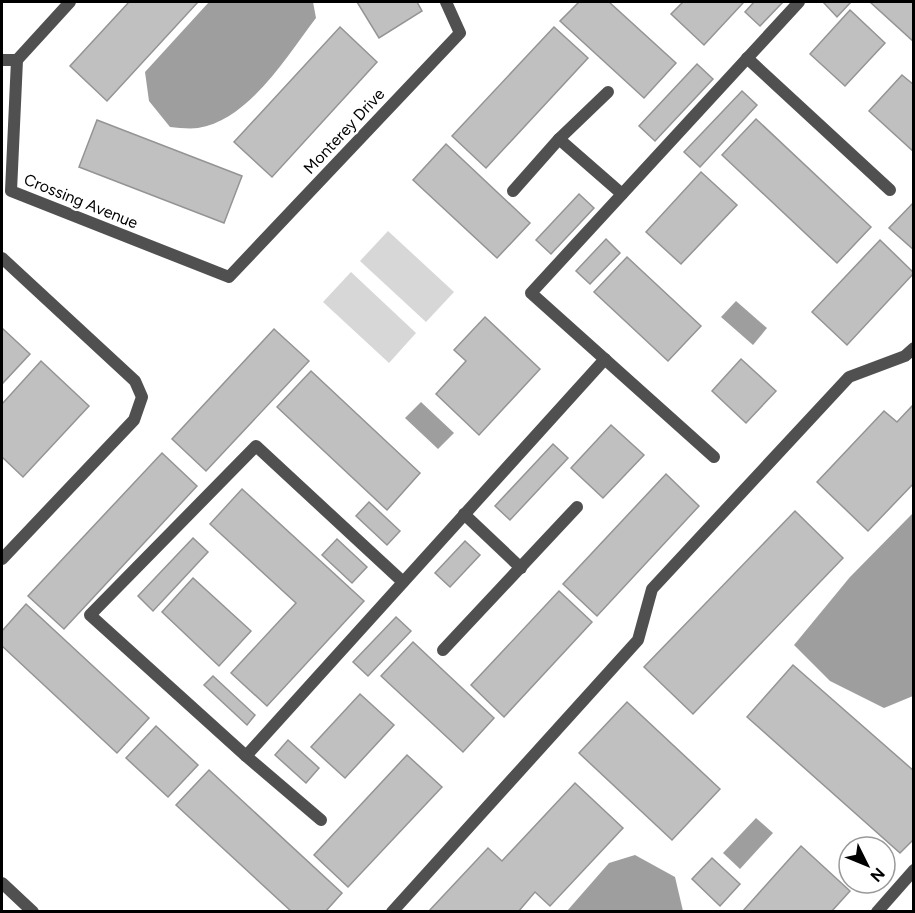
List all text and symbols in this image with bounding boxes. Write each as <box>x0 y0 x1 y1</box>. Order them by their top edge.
street label: Monterey Drive <box>300 84 389 178</box>
street label: Crossing Avenue <box>21 169 141 233</box>
north arrow <box>837 835 897 895</box>
text: N <box>866 864 889 886</box>

